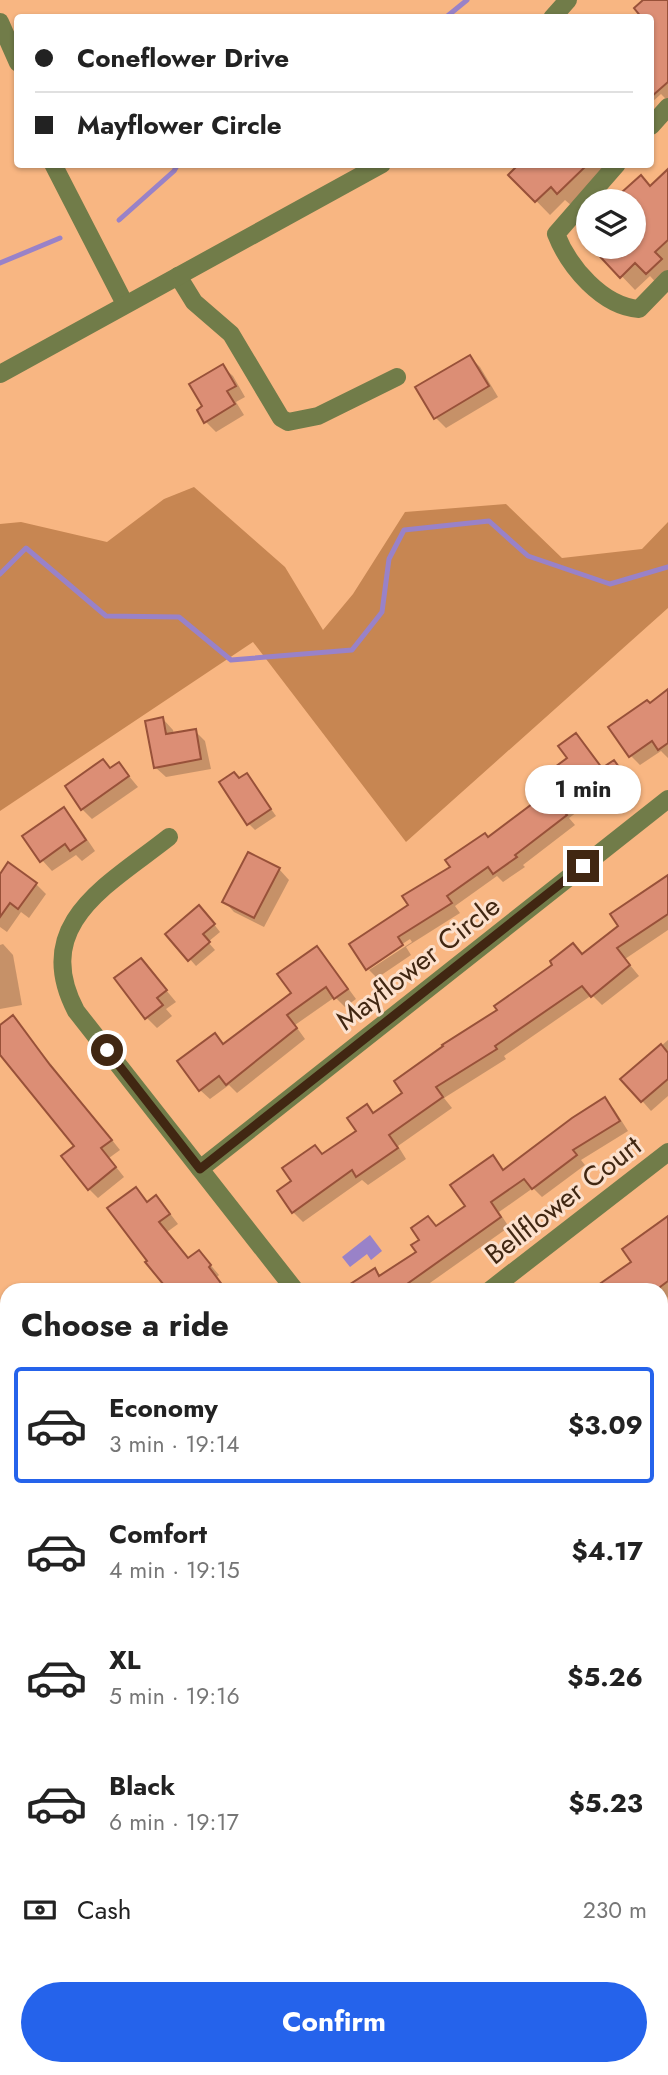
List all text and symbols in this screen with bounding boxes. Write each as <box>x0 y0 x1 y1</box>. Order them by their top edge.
text: Coneflower Drive <box>77 39 289 77</box>
text: Mayflower Circle <box>77 106 282 144</box>
map controls <box>576 189 646 259</box>
button: layers <box>576 189 646 259</box>
callout: 1 min <box>525 764 641 814</box>
text: 1 min <box>554 772 612 806</box>
route end <box>567 850 599 882</box>
street label: Mayflower Circle <box>327 886 509 1040</box>
route start <box>91 1034 123 1066</box>
street label: Bellflower Court <box>476 1126 650 1274</box>
text: Choose a ride <box>21 1302 229 1348</box>
text: Economy <box>109 1389 218 1427</box>
icon: car <box>25 1394 88 1457</box>
text: $3.09 <box>568 1406 643 1444</box>
text: 3 min · 19:14 <box>109 1427 239 1461</box>
text: Comfort <box>109 1515 207 1553</box>
icon: car <box>25 1520 88 1583</box>
text: $4.17 <box>571 1532 643 1570</box>
text: 4 min · 19:15 <box>109 1553 240 1587</box>
text: XL <box>109 1641 141 1679</box>
icon: car <box>25 1646 88 1709</box>
text: $5.26 <box>567 1658 643 1696</box>
text: 5 min · 19:16 <box>109 1679 240 1713</box>
text: Black <box>109 1767 175 1805</box>
icon: car <box>25 1772 88 1835</box>
text: $5.23 <box>568 1784 643 1822</box>
text: 6 min · 19:17 <box>109 1805 239 1839</box>
icon: cash <box>21 1891 59 1929</box>
text: Cash <box>77 1891 131 1929</box>
text: 230 m <box>583 1893 647 1927</box>
button: Confirm <box>21 1982 647 2062</box>

